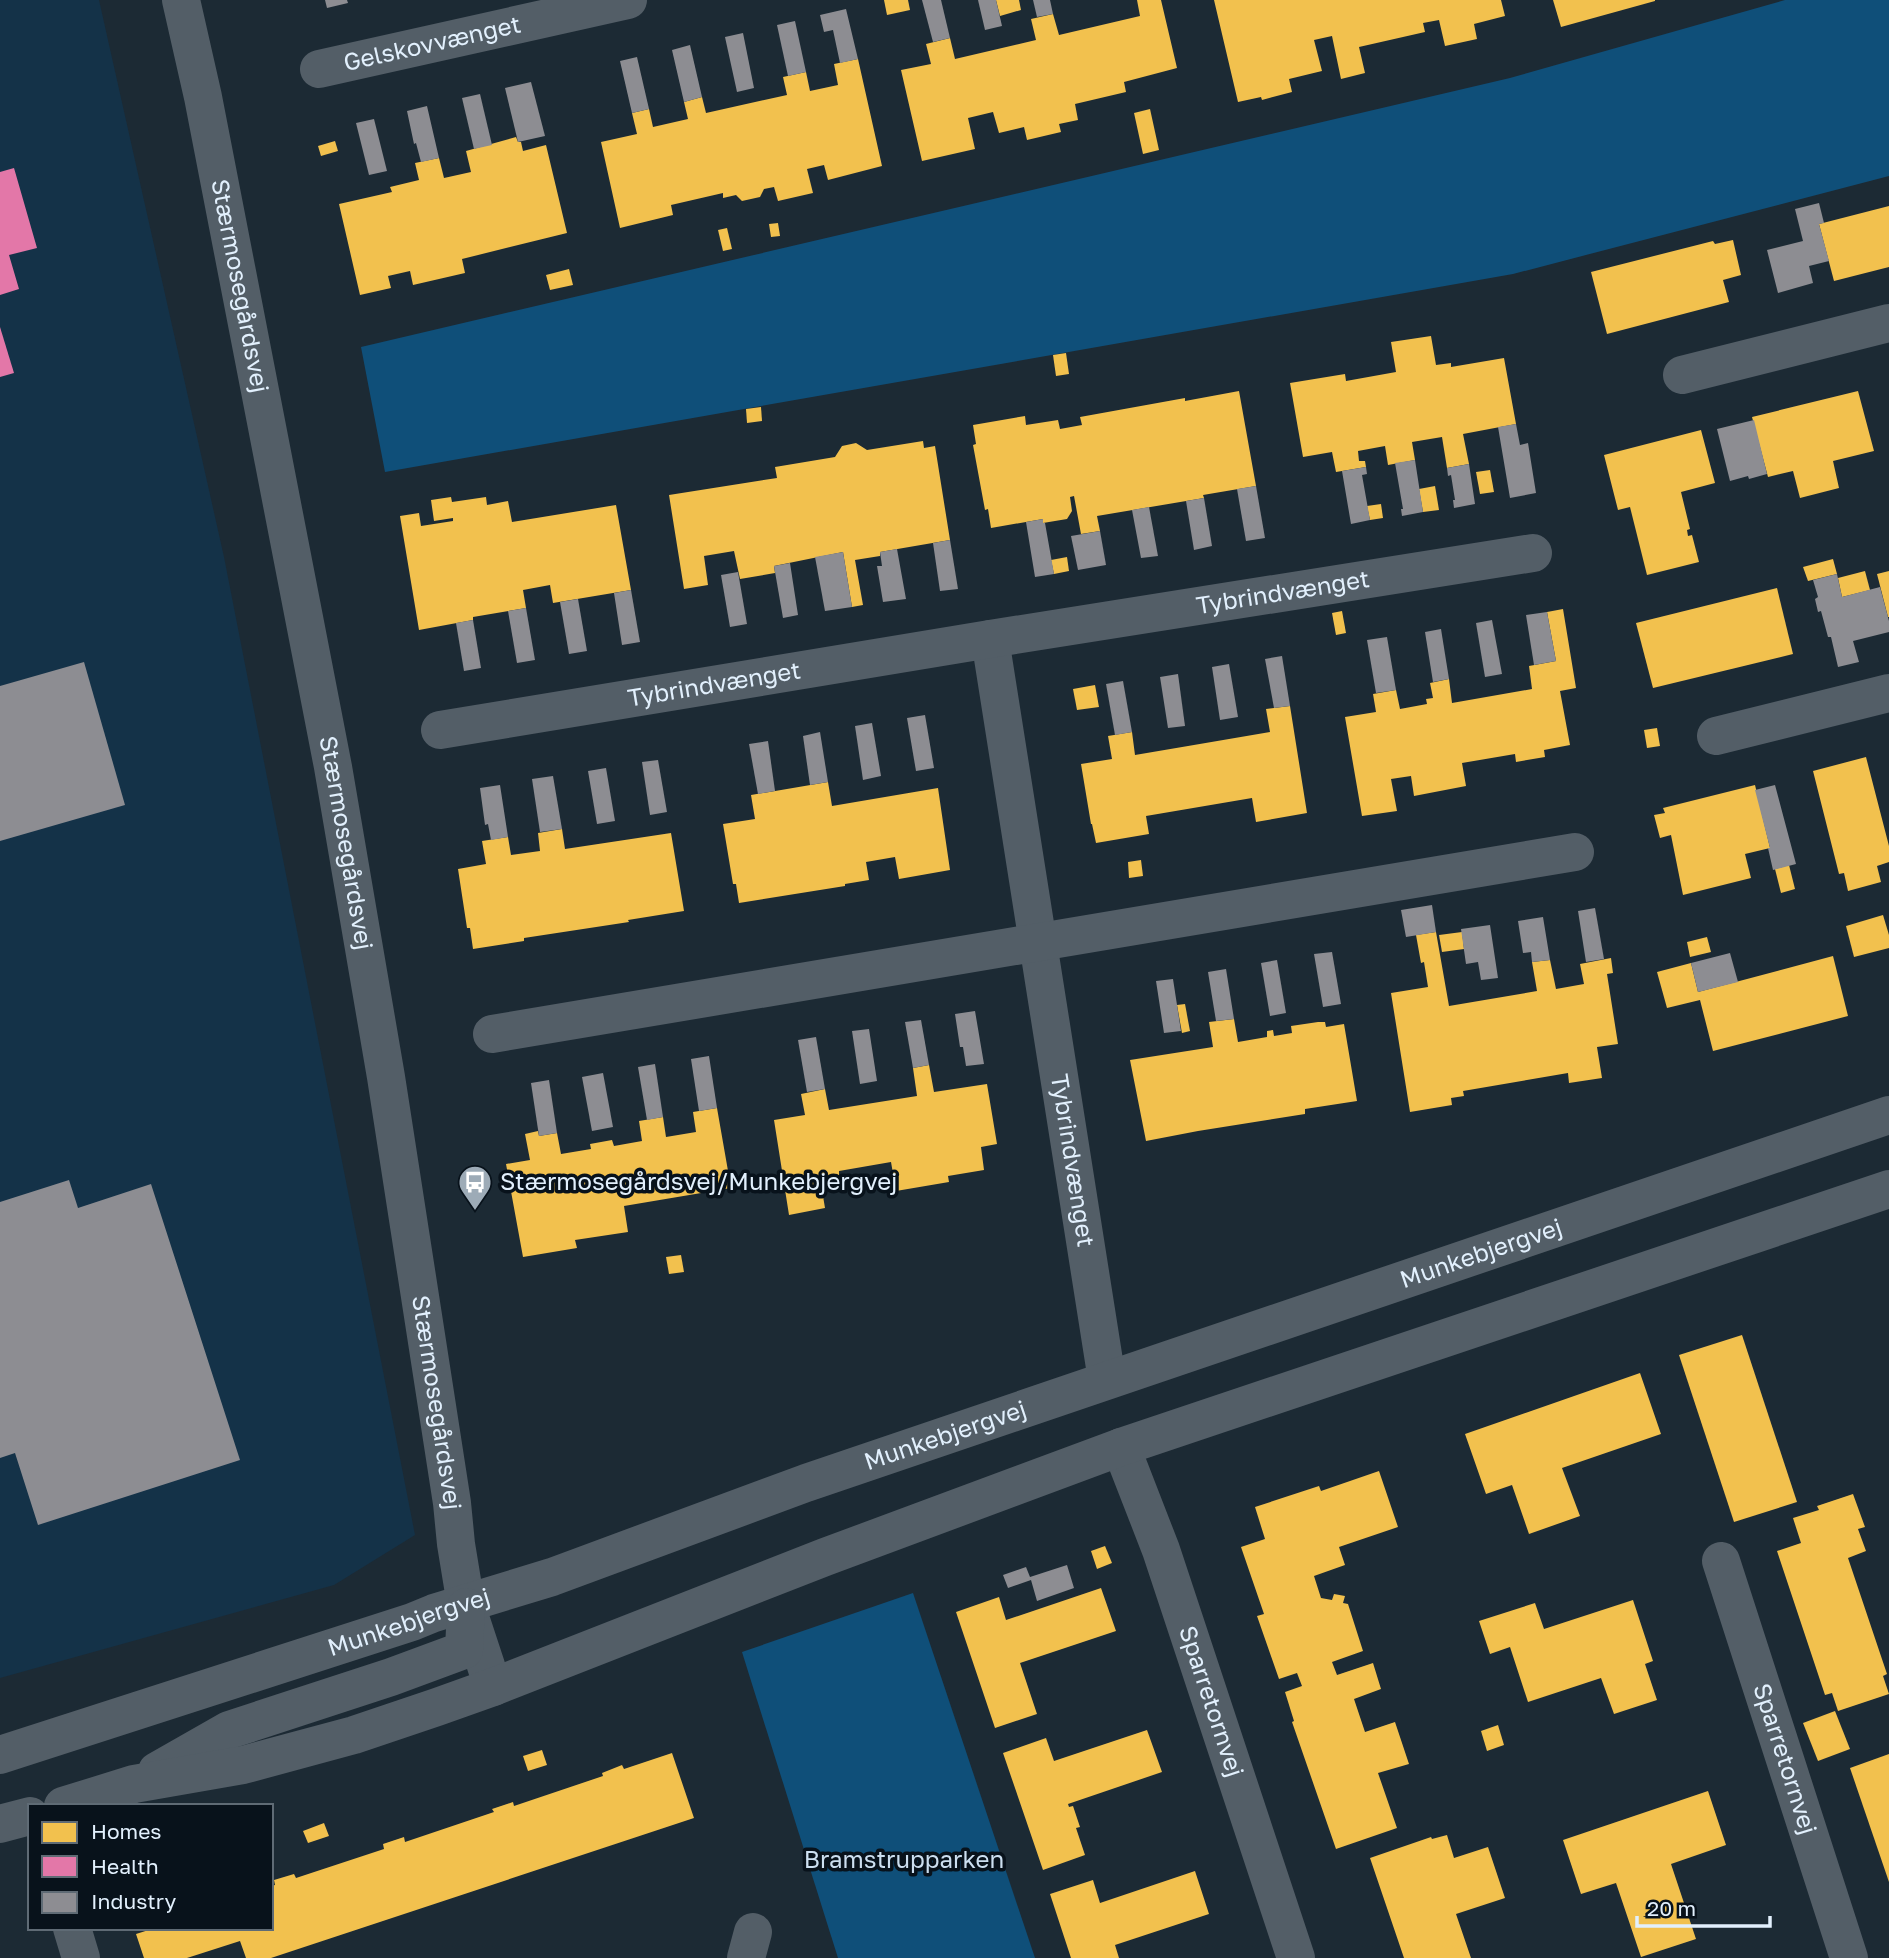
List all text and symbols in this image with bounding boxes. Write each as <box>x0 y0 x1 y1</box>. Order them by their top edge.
street label: Gelskovvænget <box>341 8 523 76</box>
street label: Stærmosegårdsvej <box>206 176 276 395</box>
street label: Tybrindvænget <box>1194 563 1371 619</box>
street label: Tybrindvænget <box>625 655 803 712</box>
street label: Stærmosegårdsvej <box>314 733 380 952</box>
street label: Tybrindvænget <box>1046 1072 1102 1249</box>
bus stop icon: Stærmosegårdsvej/Munkebjergvej <box>456 1163 494 1212</box>
place label: Stærmosegårdsvej/Munkebjergvej <box>500 1166 898 1195</box>
street label: Munkebjergvej <box>1396 1211 1566 1293</box>
street label: Stærmosegårdsvej <box>407 1293 469 1511</box>
street label: Munkebjergvej <box>860 1393 1030 1475</box>
street label: Munkebjergvej <box>324 1581 493 1661</box>
street label: Sparretornvej <box>1174 1622 1251 1780</box>
street label: Sparretornvej <box>1748 1679 1824 1838</box>
legend <box>28 1804 273 1930</box>
text: Homes <box>91 1818 161 1844</box>
park label: Bramstrupparken <box>804 1844 1004 1873</box>
text: Health <box>91 1853 159 1879</box>
scale bar <box>1637 1884 1770 1928</box>
text: Industry <box>91 1888 176 1914</box>
text: 20 m <box>1647 1895 1696 1921</box>

